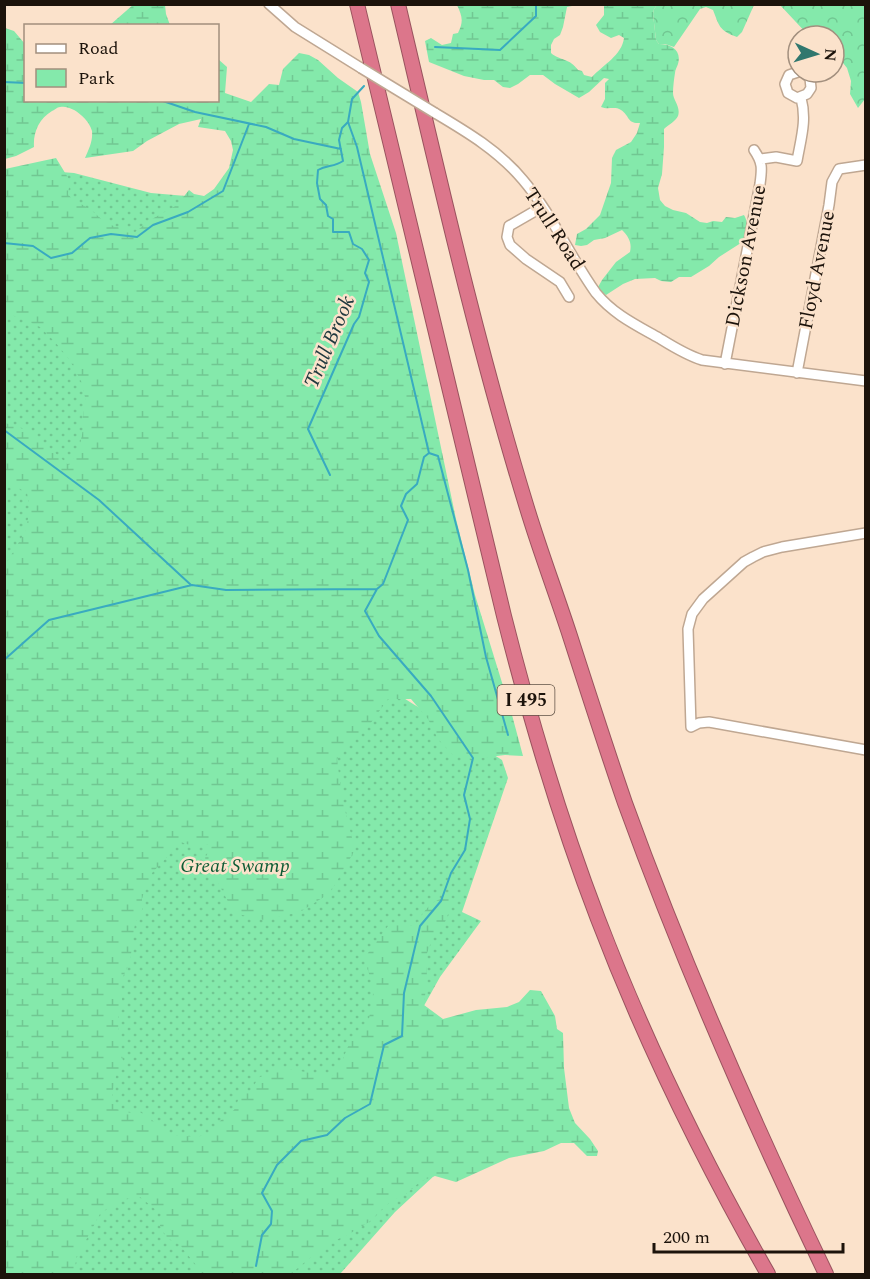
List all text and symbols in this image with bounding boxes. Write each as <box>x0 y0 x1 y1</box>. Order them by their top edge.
legend <box>24 24 219 102</box>
north arrow <box>786 24 846 84</box>
text: Road <box>78 35 119 62</box>
text: N <box>818 48 842 62</box>
text: Park <box>78 65 115 92</box>
street label: Trull Road <box>516 181 592 277</box>
street label: Dickson Avenue <box>718 182 774 330</box>
street label: Floyd Avenue <box>791 208 843 332</box>
water label: Trull Brook <box>296 290 364 393</box>
road number: I 495 <box>498 685 554 715</box>
park label: Great Swamp <box>180 851 290 881</box>
scale bar <box>654 1216 843 1254</box>
text: 200 m <box>663 1224 710 1251</box>

